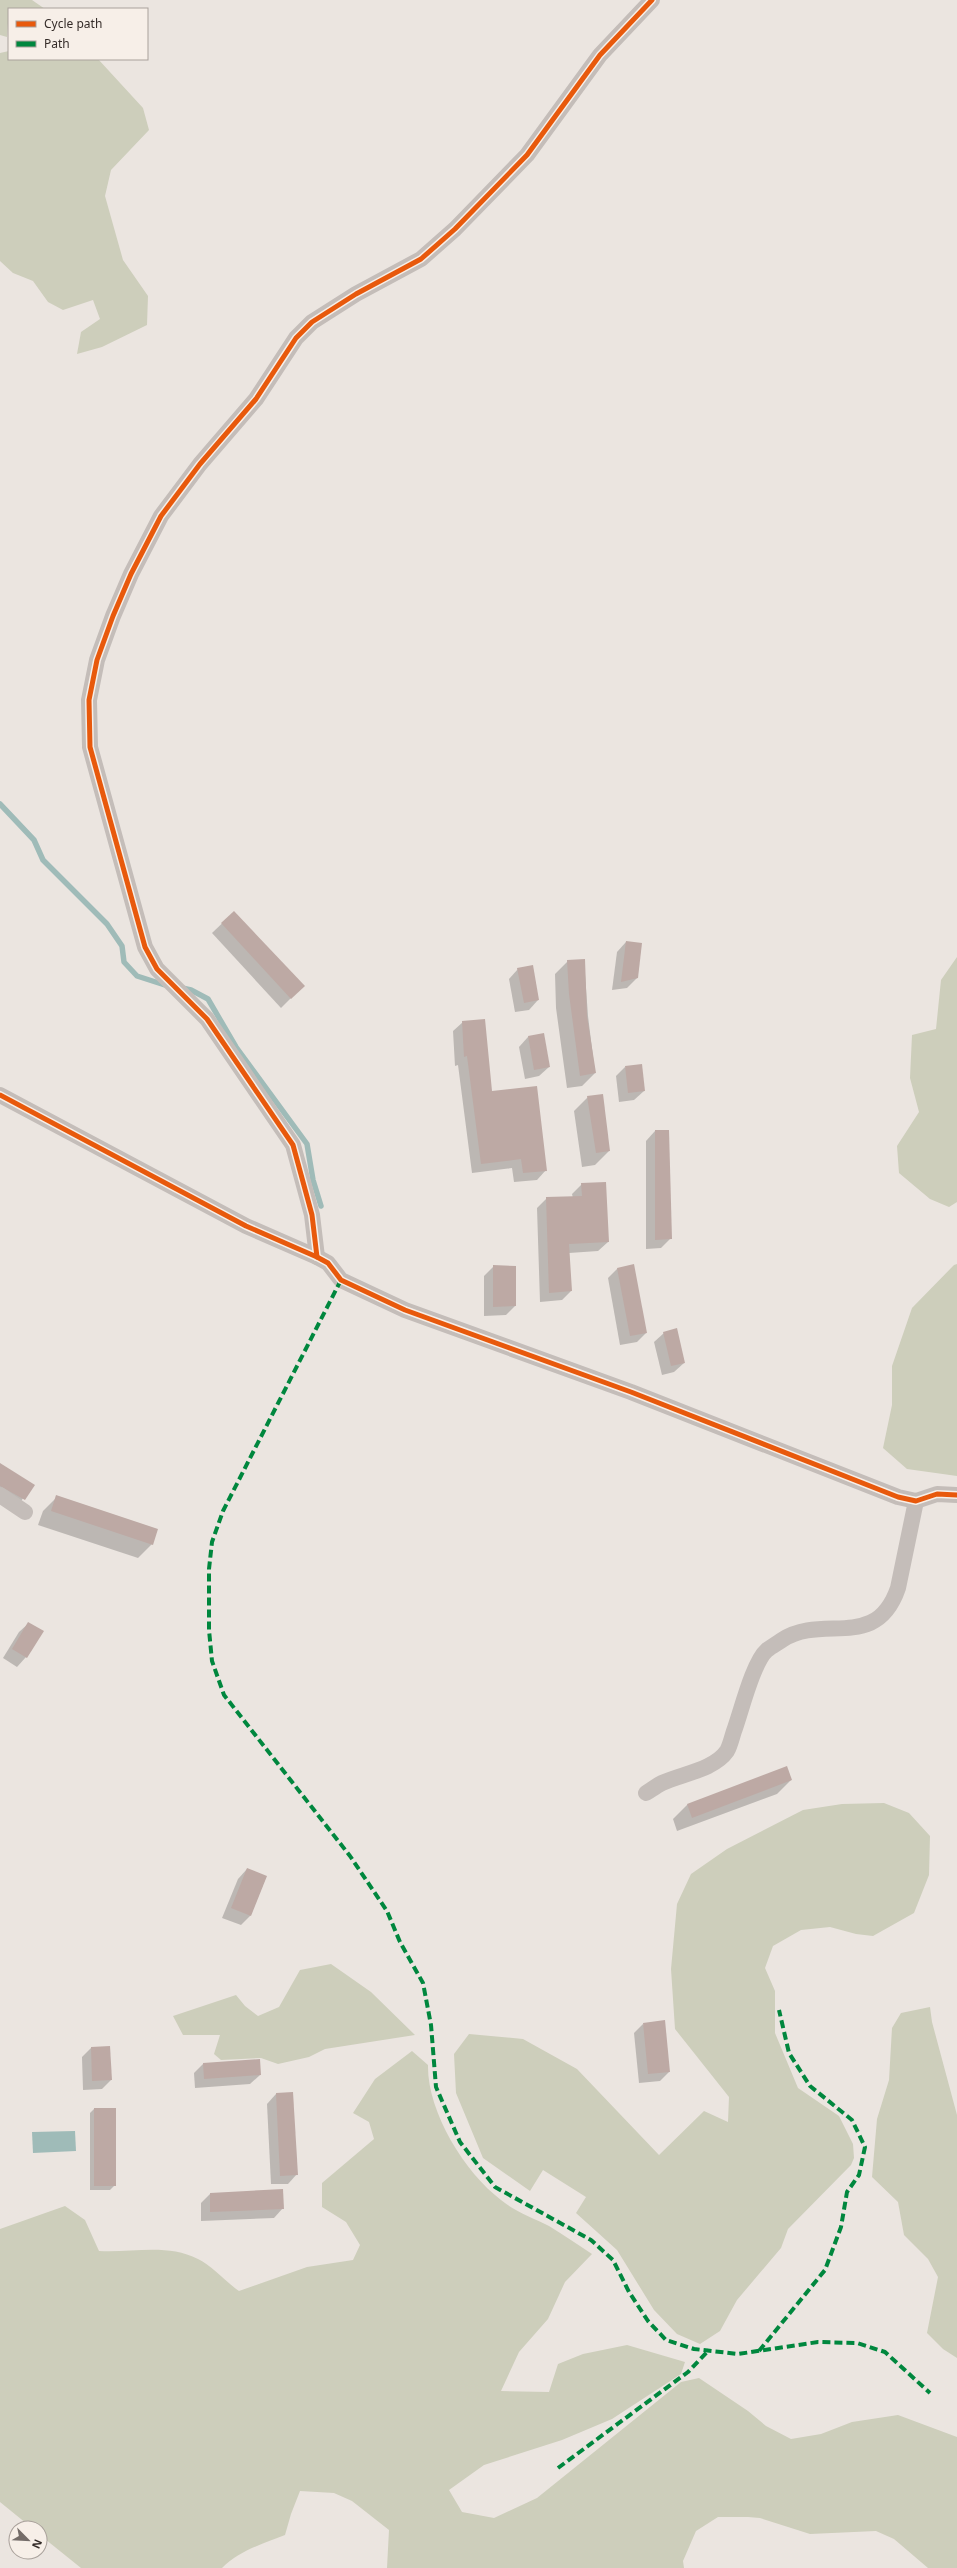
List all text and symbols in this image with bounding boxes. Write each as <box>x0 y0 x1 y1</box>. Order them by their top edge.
legend <box>8 8 148 60</box>
text: Cycle path <box>44 15 102 32</box>
text: Path <box>44 35 70 52</box>
north arrow <box>8 2520 48 2560</box>
text: N <box>29 2537 46 2551</box>

